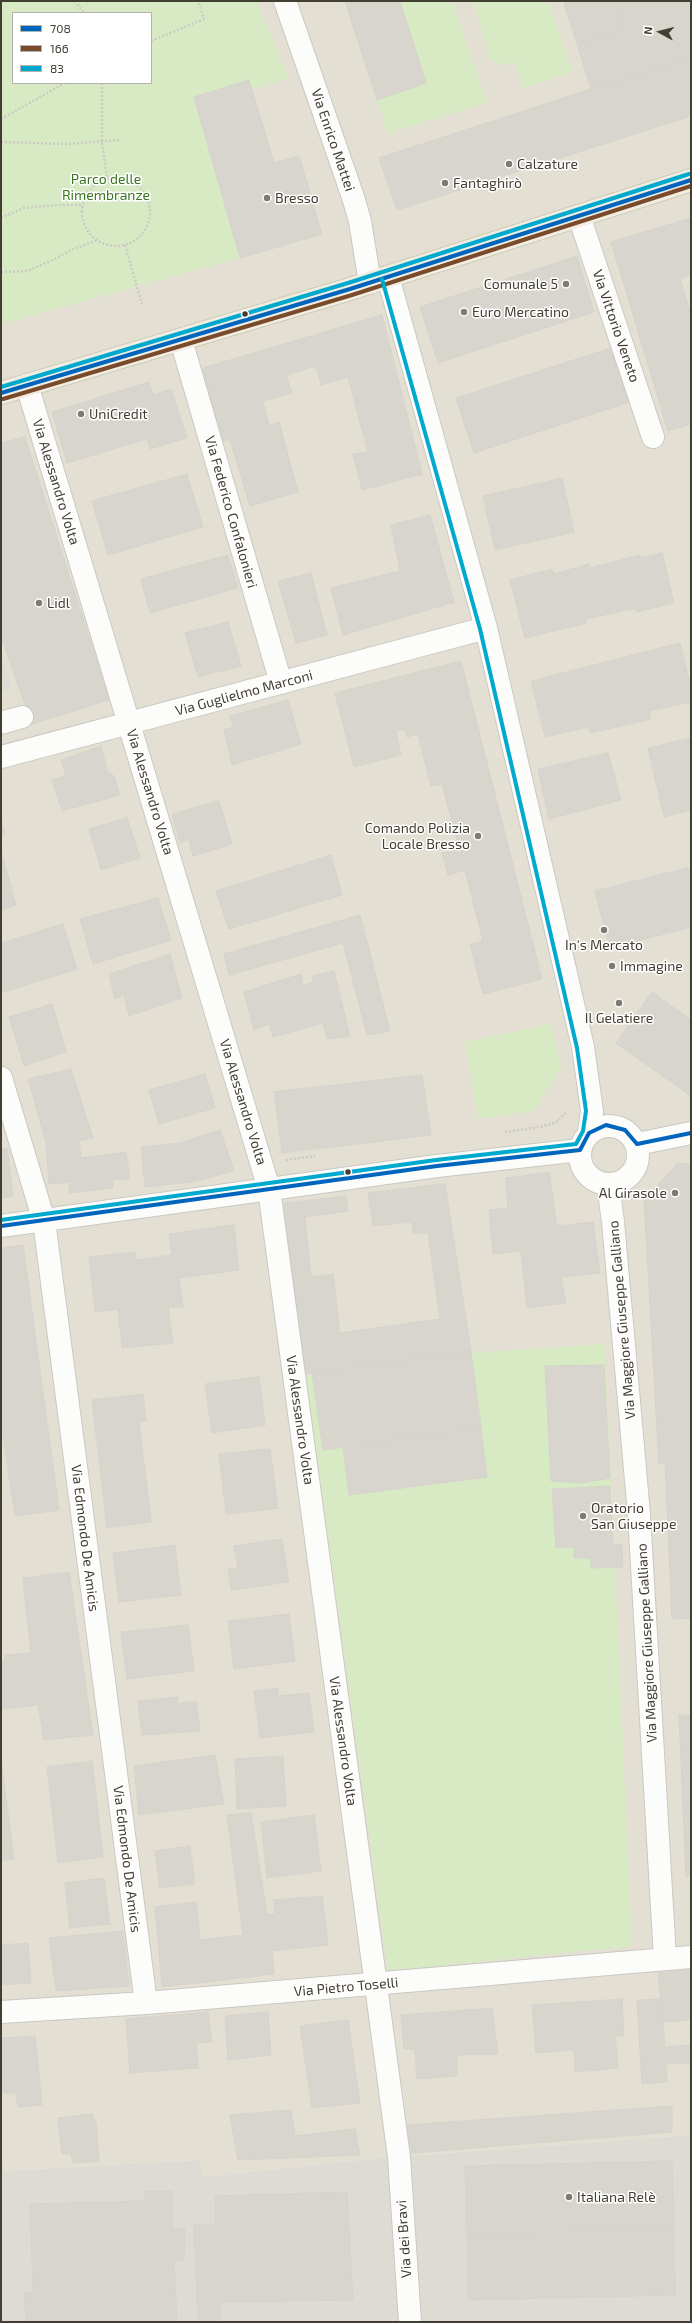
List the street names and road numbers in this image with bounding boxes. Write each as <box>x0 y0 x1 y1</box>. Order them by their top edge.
street label: Via Enrico Mattei <box>308 87 358 193</box>
street label: Via Vittorio Veneto <box>589 267 643 385</box>
street label: Via Alessandro Volta <box>29 417 83 547</box>
street label: Via Federico Confalonieri <box>201 434 261 590</box>
street label: Via Guglielmo Marconi <box>173 667 315 719</box>
street label: Via Alessandro Volta <box>123 727 177 857</box>
street label: Via Alessandro Volta <box>216 1037 270 1167</box>
street label: Via Maggiore Giuseppe Galliano <box>605 1220 639 1420</box>
street label: Via Alessandro Volta <box>283 1354 317 1486</box>
street label: Via Edmondo De Amicis <box>68 1464 102 1612</box>
street label: Via Maggiore Giuseppe Galliano <box>633 1543 661 1743</box>
street label: Via Alessandro Volta <box>326 1675 360 1807</box>
street label: Via Edmondo De Amicis <box>110 1785 144 1933</box>
street label: Via Pietro Toselli <box>293 1974 399 2000</box>
street label: Via dei Bravi <box>393 2200 415 2278</box>

